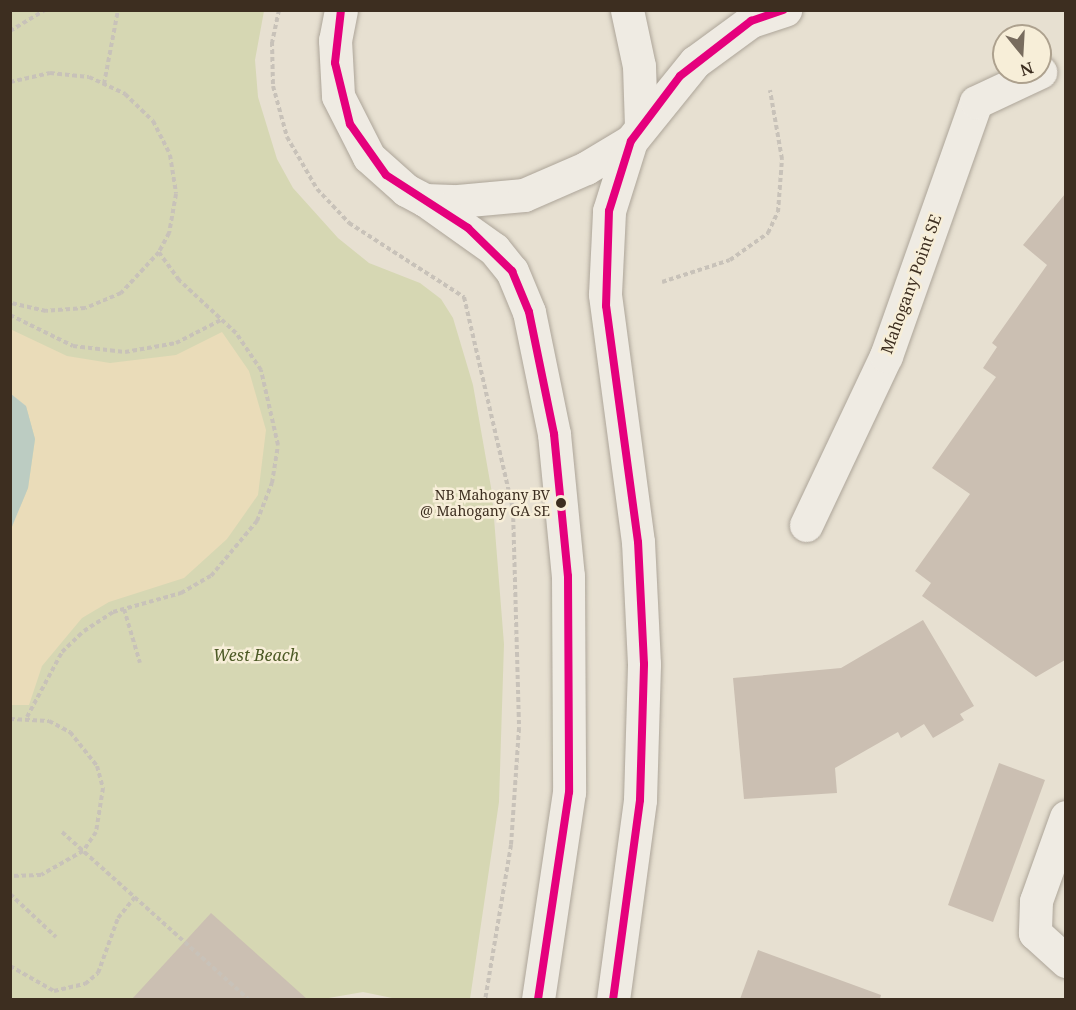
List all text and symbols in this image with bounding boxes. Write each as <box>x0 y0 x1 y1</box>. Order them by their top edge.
north arrow <box>992 24 1052 84</box>
text: N <box>1018 57 1036 82</box>
street label: Mahogany Point SE <box>877 212 945 356</box>
place label: NB Mahogany BV @ Mahogany GA SE <box>420 487 550 520</box>
marker: NB Mahogany BV @ Mahogany GA SE <box>555 497 567 509</box>
park label: West Beach <box>213 645 299 665</box>

